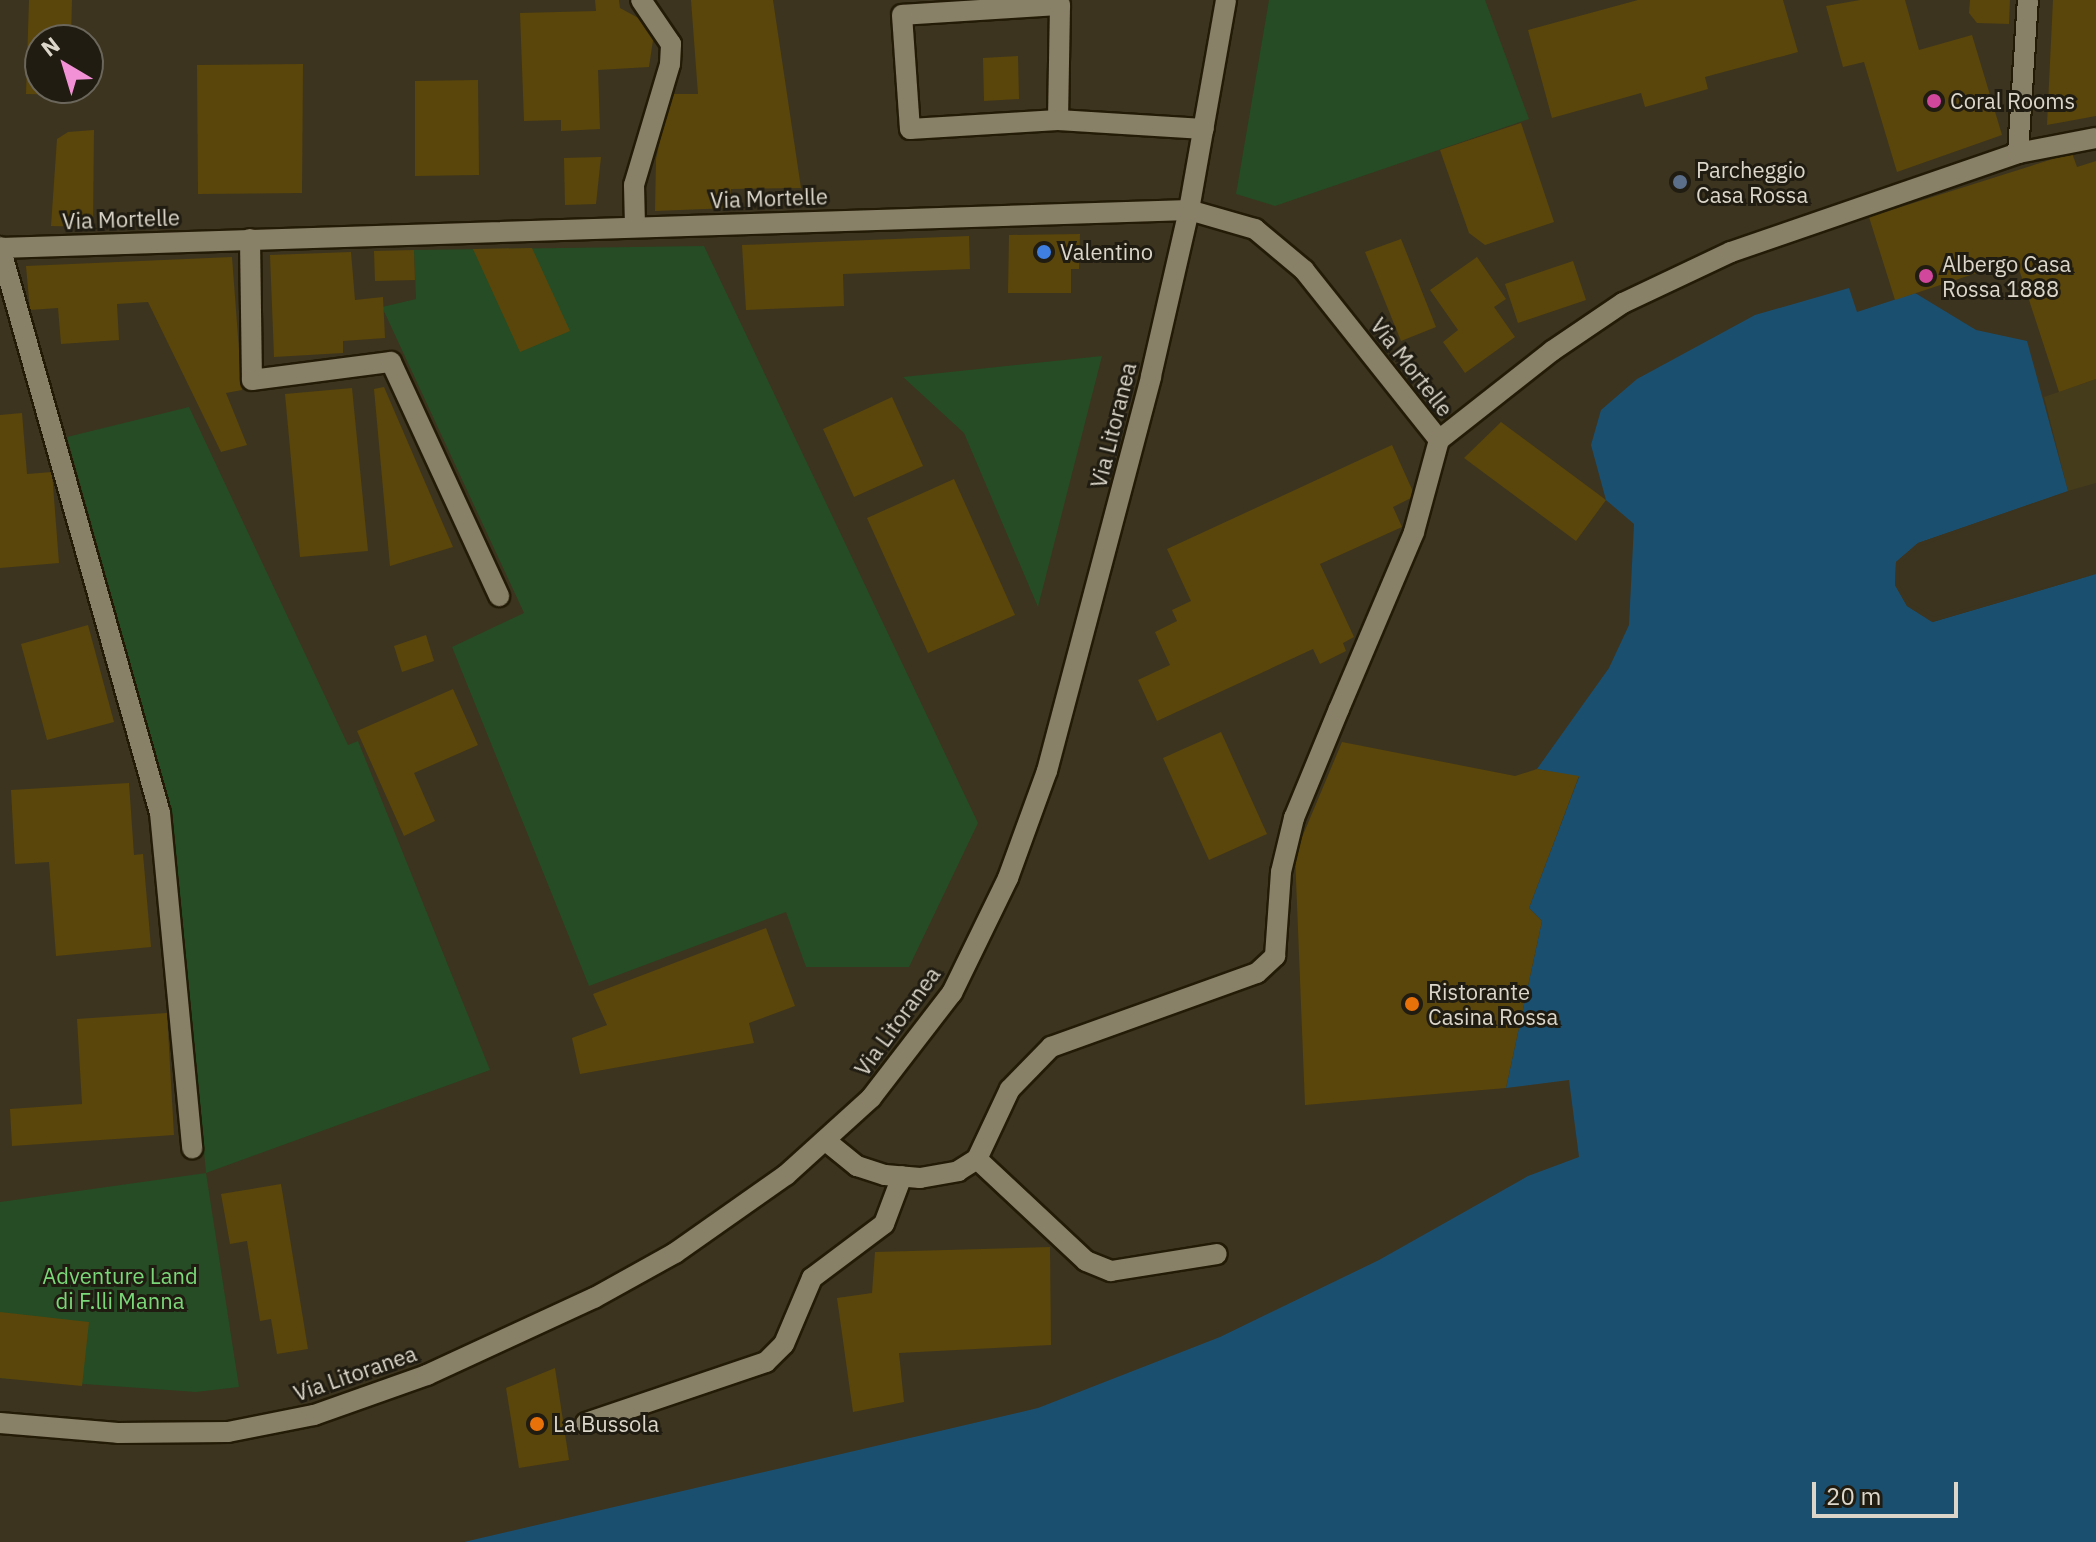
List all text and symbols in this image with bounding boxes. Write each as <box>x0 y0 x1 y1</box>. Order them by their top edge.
north arrow <box>24 24 104 104</box>
text: N <box>35 30 65 63</box>
place label: Coral Rooms <box>1950 88 2075 114</box>
marker: Coral Rooms <box>1925 92 1943 110</box>
place label: Parcheggio Casa Rossa <box>1696 156 1808 208</box>
marker: Parcheggio Casa Rossa <box>1671 173 1689 191</box>
street label: Via Mortelle <box>710 183 828 213</box>
street label: Via Mortelle <box>62 204 180 234</box>
place label: Valentino <box>1060 239 1153 265</box>
marker: Valentino <box>1035 243 1053 261</box>
place label: Albergo Casa Rossa 1888 <box>1942 250 2071 302</box>
marker: Albergo Casa Rossa 1888 <box>1917 267 1935 285</box>
street label: Via Mortelle <box>1365 312 1459 422</box>
street label: Via Litoranea <box>1085 360 1141 490</box>
street label: Via Litoranea <box>849 961 945 1081</box>
place label: Ristorante Casina Rossa <box>1428 978 1558 1030</box>
marker: Ristorante Casina Rossa <box>1403 995 1421 1013</box>
park label: Adventure Land di F.lli Manna <box>42 1262 198 1314</box>
street label: Via Litoranea <box>290 1340 420 1406</box>
place label: La Bussola <box>553 1411 659 1437</box>
marker: La Bussola <box>528 1415 546 1433</box>
scale bar <box>1816 1466 1962 1516</box>
text: 20 m <box>1826 1480 1881 1512</box>

